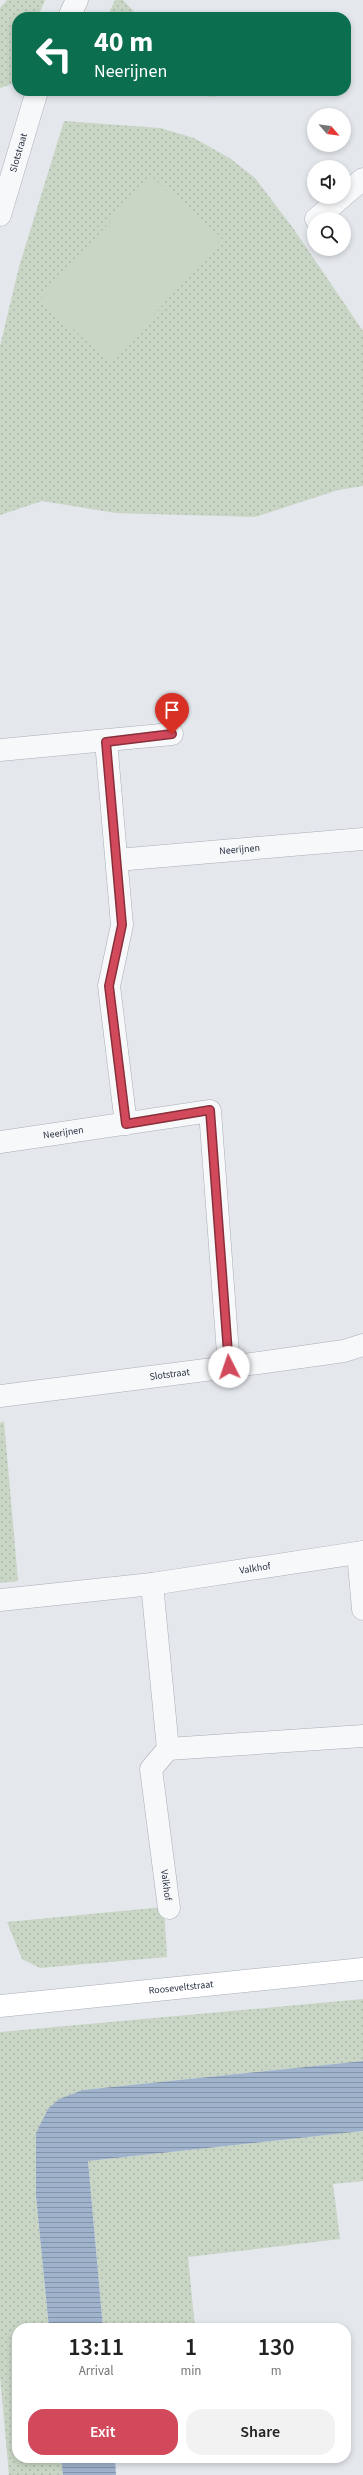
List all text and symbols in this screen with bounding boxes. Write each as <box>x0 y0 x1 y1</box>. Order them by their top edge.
text: 40 m <box>94 22 153 62</box>
icon: left <box>28 28 80 80</box>
text: Neerijnen <box>94 59 167 84</box>
north arrow <box>307 108 351 152</box>
map controls <box>307 108 351 256</box>
street label: Slotstraat <box>6 131 31 174</box>
button: sound <box>307 160 351 204</box>
button: search <box>307 212 351 256</box>
pin <box>155 693 189 734</box>
icon: arrive <box>161 699 183 721</box>
street label: Neerijnen <box>219 841 260 858</box>
street label: Neerijnen <box>42 1123 85 1143</box>
position arrow <box>208 1346 250 1388</box>
street label: Slotstraat <box>149 1365 191 1384</box>
street label: Valkhof <box>238 1559 273 1578</box>
street label: Valkhof <box>157 1869 175 1902</box>
street label: Rooseveltstraat <box>148 1977 215 1998</box>
text: 13:11 <box>68 2330 124 2365</box>
text: 1 <box>185 2330 197 2365</box>
text: 130 <box>258 2330 295 2365</box>
text: Arrival <box>79 2362 114 2380</box>
text: min <box>180 2362 201 2380</box>
text: m <box>271 2362 282 2380</box>
button: Exit <box>28 2409 178 2455</box>
button: Share <box>186 2409 335 2455</box>

